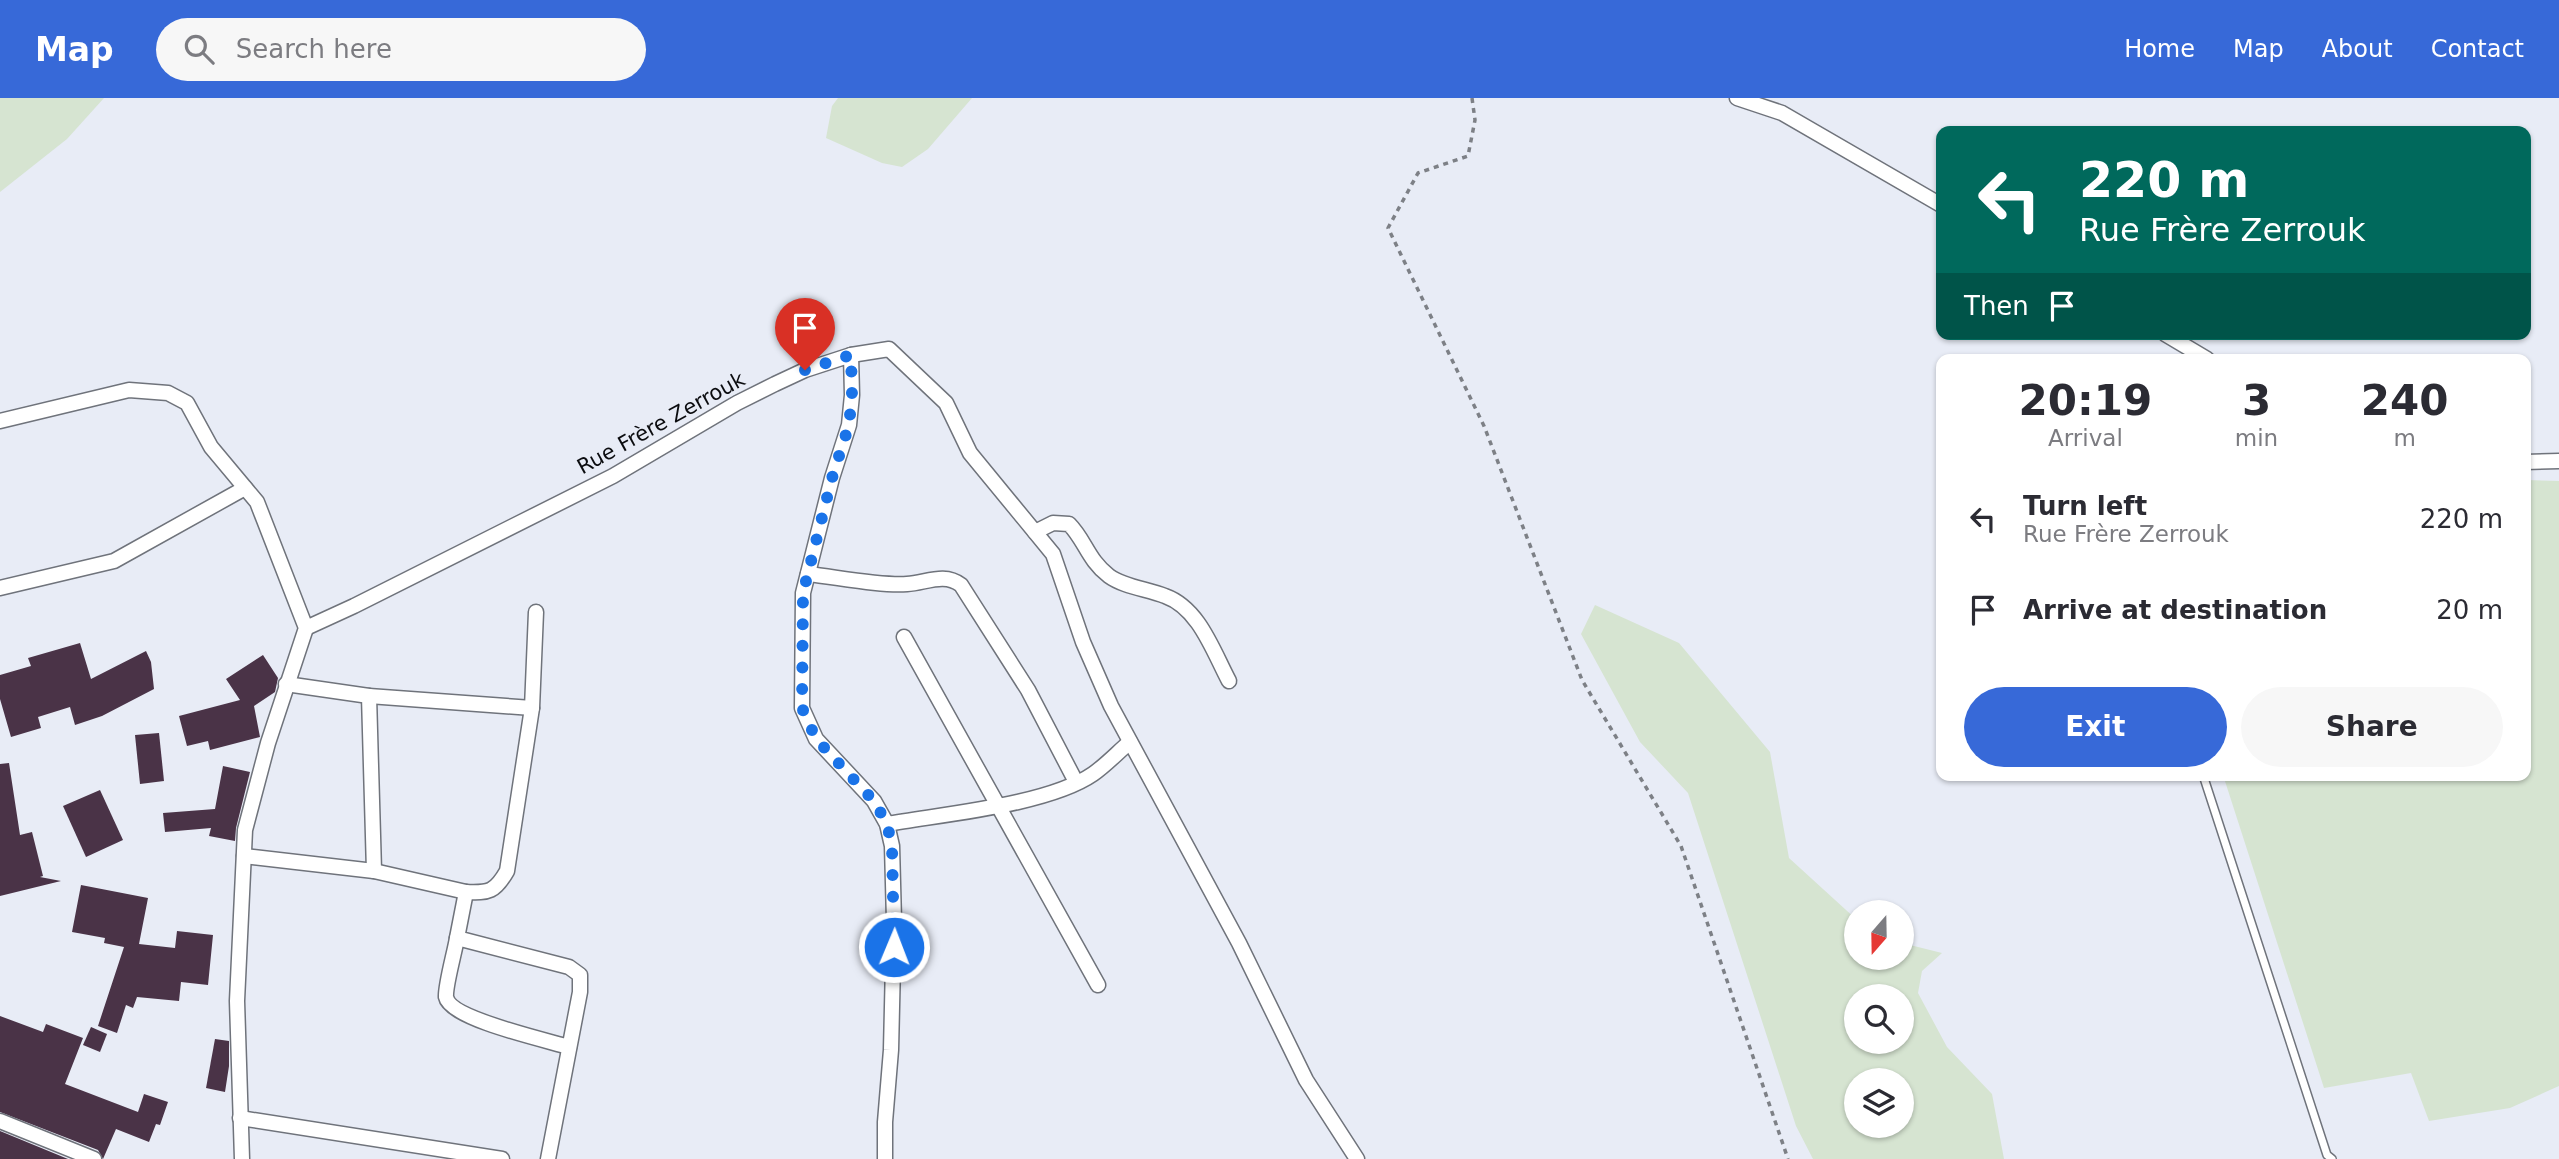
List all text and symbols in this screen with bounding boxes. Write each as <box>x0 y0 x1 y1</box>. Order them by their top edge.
search box <box>156 18 646 81</box>
text: Map <box>35 30 114 69</box>
icon: search <box>180 30 218 68</box>
text: Search here <box>236 34 392 64</box>
text: Home <box>2124 35 2195 63</box>
text: Map <box>2233 35 2284 63</box>
text: About <box>2322 35 2393 63</box>
text: Contact <box>2431 35 2524 63</box>
text: 220 m <box>2079 152 2249 209</box>
icon: left <box>1964 154 2055 245</box>
text: Rue Frère Zerrouk <box>2079 211 2366 249</box>
icon: arrive <box>2043 287 2081 325</box>
text: Then <box>1964 291 2029 321</box>
pin <box>775 298 835 370</box>
icon: arrive <box>786 309 824 347</box>
street label: Rue Frère Zerrouk <box>573 367 750 479</box>
text: 20:19 <box>2019 376 2152 425</box>
text: 3 <box>2242 376 2271 425</box>
text: 240 <box>2361 376 2448 425</box>
text: Arrival <box>2048 425 2123 451</box>
text: min <box>2235 425 2278 451</box>
text: m <box>2393 425 2416 451</box>
text: Turn left <box>2023 491 2147 521</box>
icon: left <box>1964 500 2002 538</box>
text: 220 m <box>2420 504 2503 534</box>
text: Rue Frère Zerrouk <box>2023 521 2229 547</box>
icon: arrive <box>1964 591 2002 629</box>
text: Arrive at destination <box>2023 595 2327 625</box>
text: 20 m <box>2436 595 2503 625</box>
button: Exit <box>1964 687 2227 767</box>
button: Share <box>2241 687 2503 767</box>
north arrow <box>1844 900 1914 970</box>
map controls <box>1844 900 1914 1138</box>
position arrow <box>857 910 931 984</box>
button: search <box>1844 984 1914 1054</box>
button: layers <box>1844 1068 1914 1138</box>

